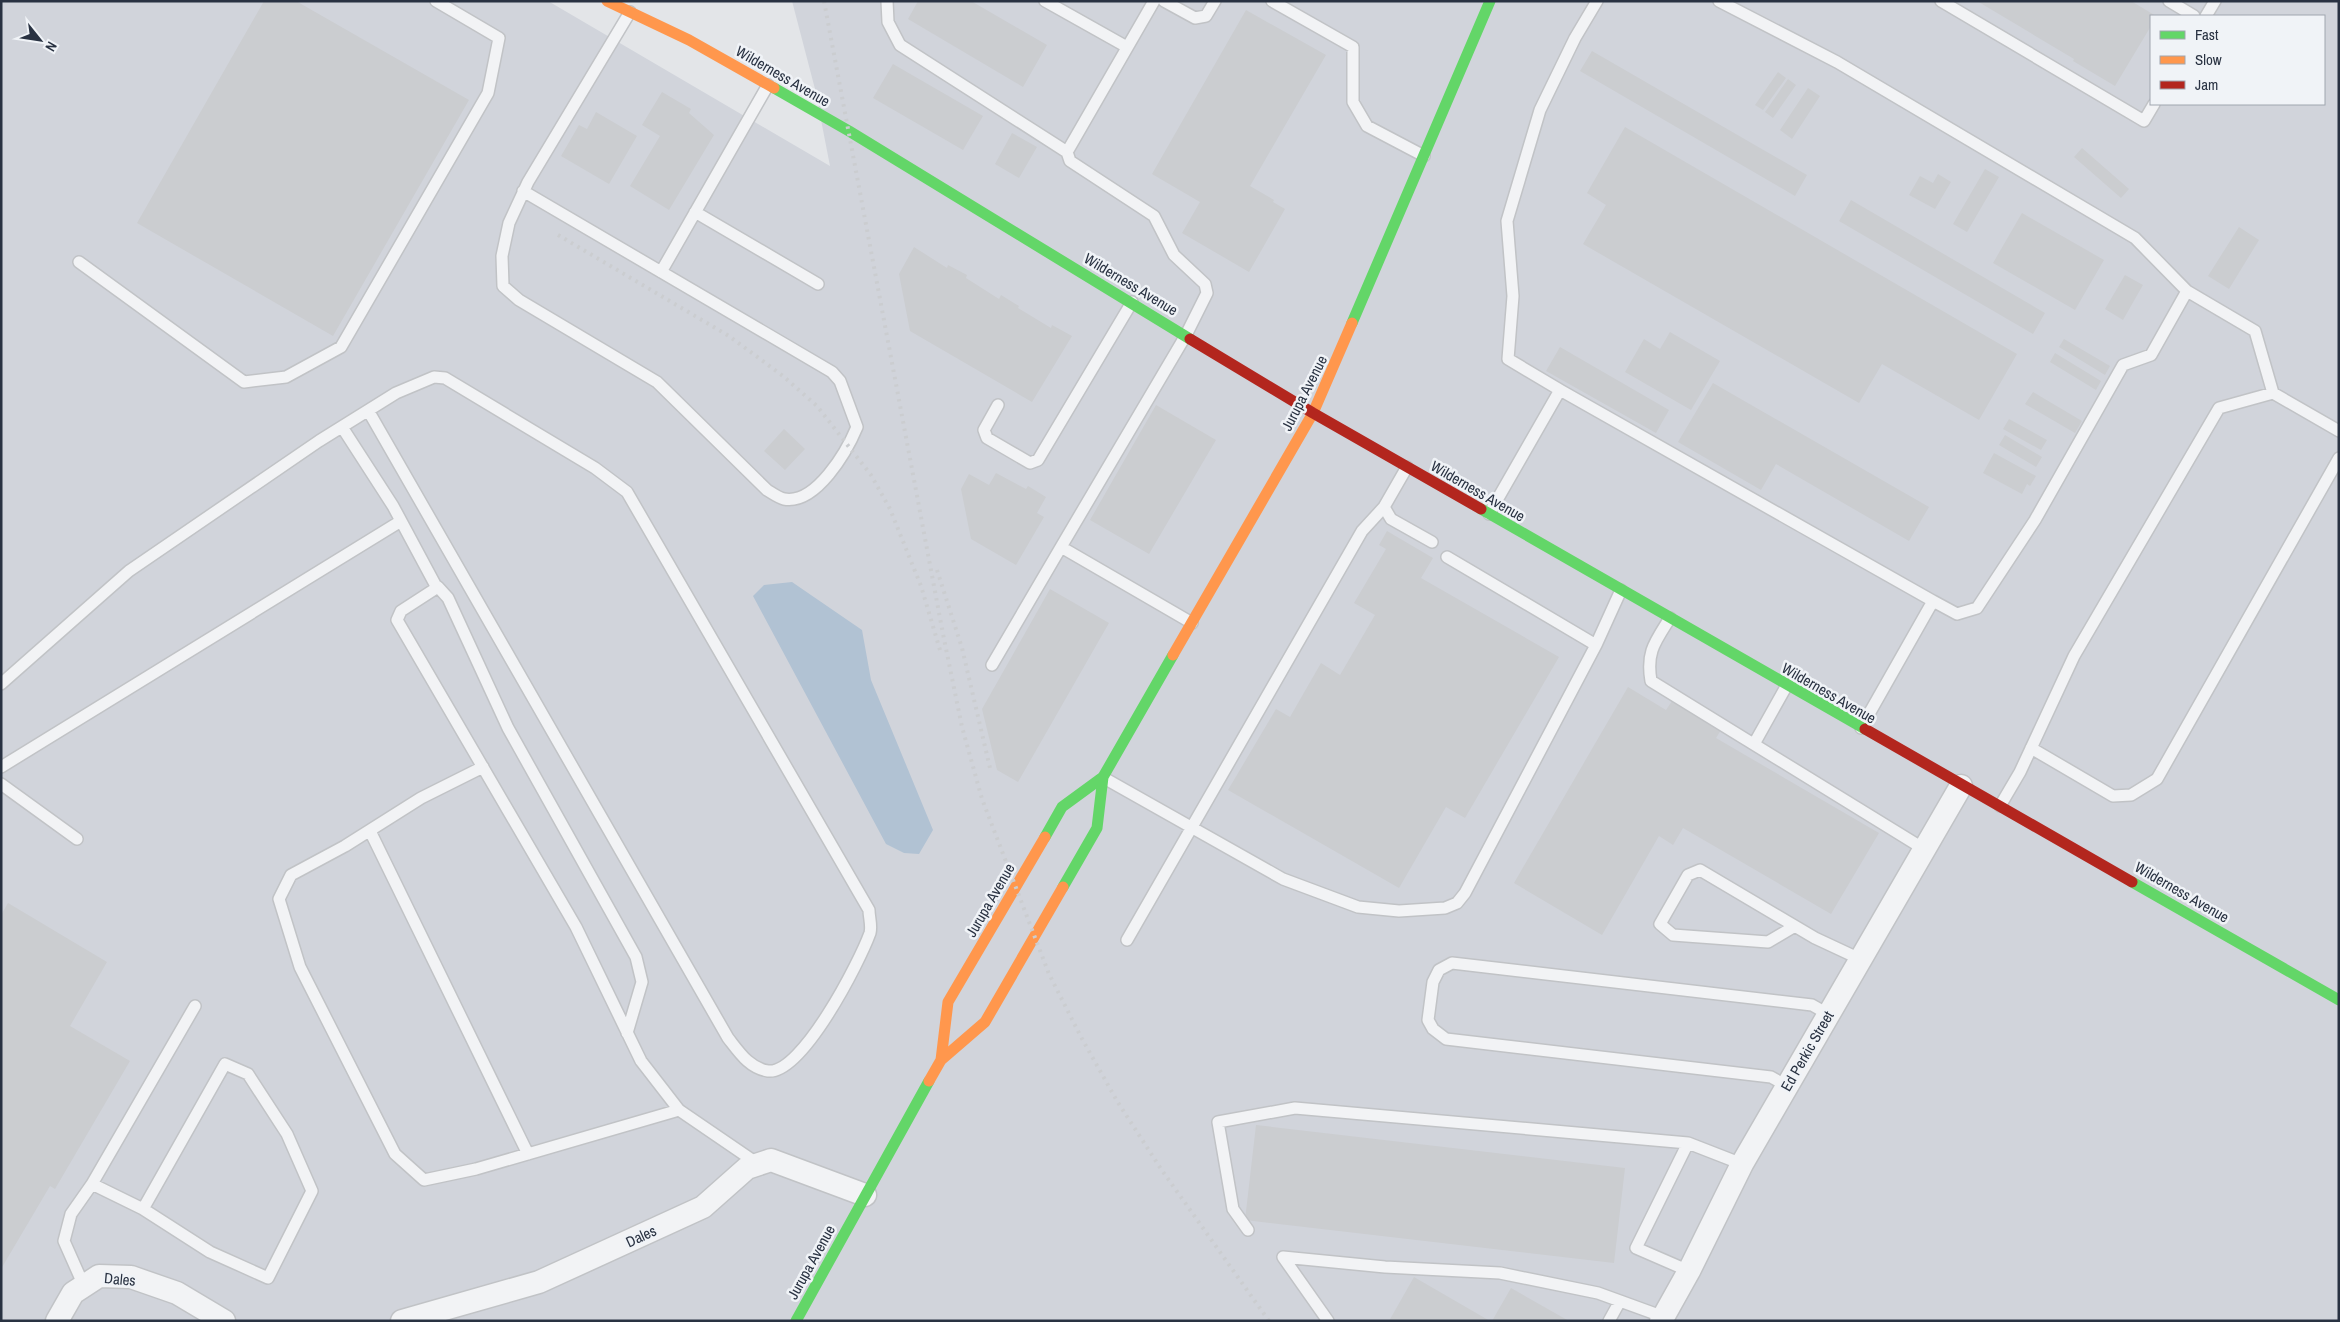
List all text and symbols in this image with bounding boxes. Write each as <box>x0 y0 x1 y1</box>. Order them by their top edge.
north arrow <box>15 15 65 65</box>
legend <box>2150 15 2325 105</box>
text: Fast <box>2195 24 2219 45</box>
text: N <box>41 38 61 55</box>
street label: Wilderness Avenue <box>732 40 834 112</box>
text: Slow <box>2195 49 2222 70</box>
text: Jam <box>2195 74 2218 95</box>
street label: Wilderness Avenue <box>1080 248 1182 320</box>
street label: Jurupa Avenue <box>1276 352 1332 434</box>
street label: Wilderness Avenue <box>1427 455 1529 527</box>
street label: Wilderness Avenue <box>1778 657 1880 729</box>
street label: Wilderness Avenue <box>2131 856 2233 928</box>
street label: Jurupa Avenue <box>960 859 1020 941</box>
street label: Ed Perkic Street <box>1776 1006 1839 1095</box>
street label: Dales <box>622 1220 660 1252</box>
street label: Jurupa Avenue <box>782 1221 840 1303</box>
street label: Dales <box>103 1267 137 1291</box>

